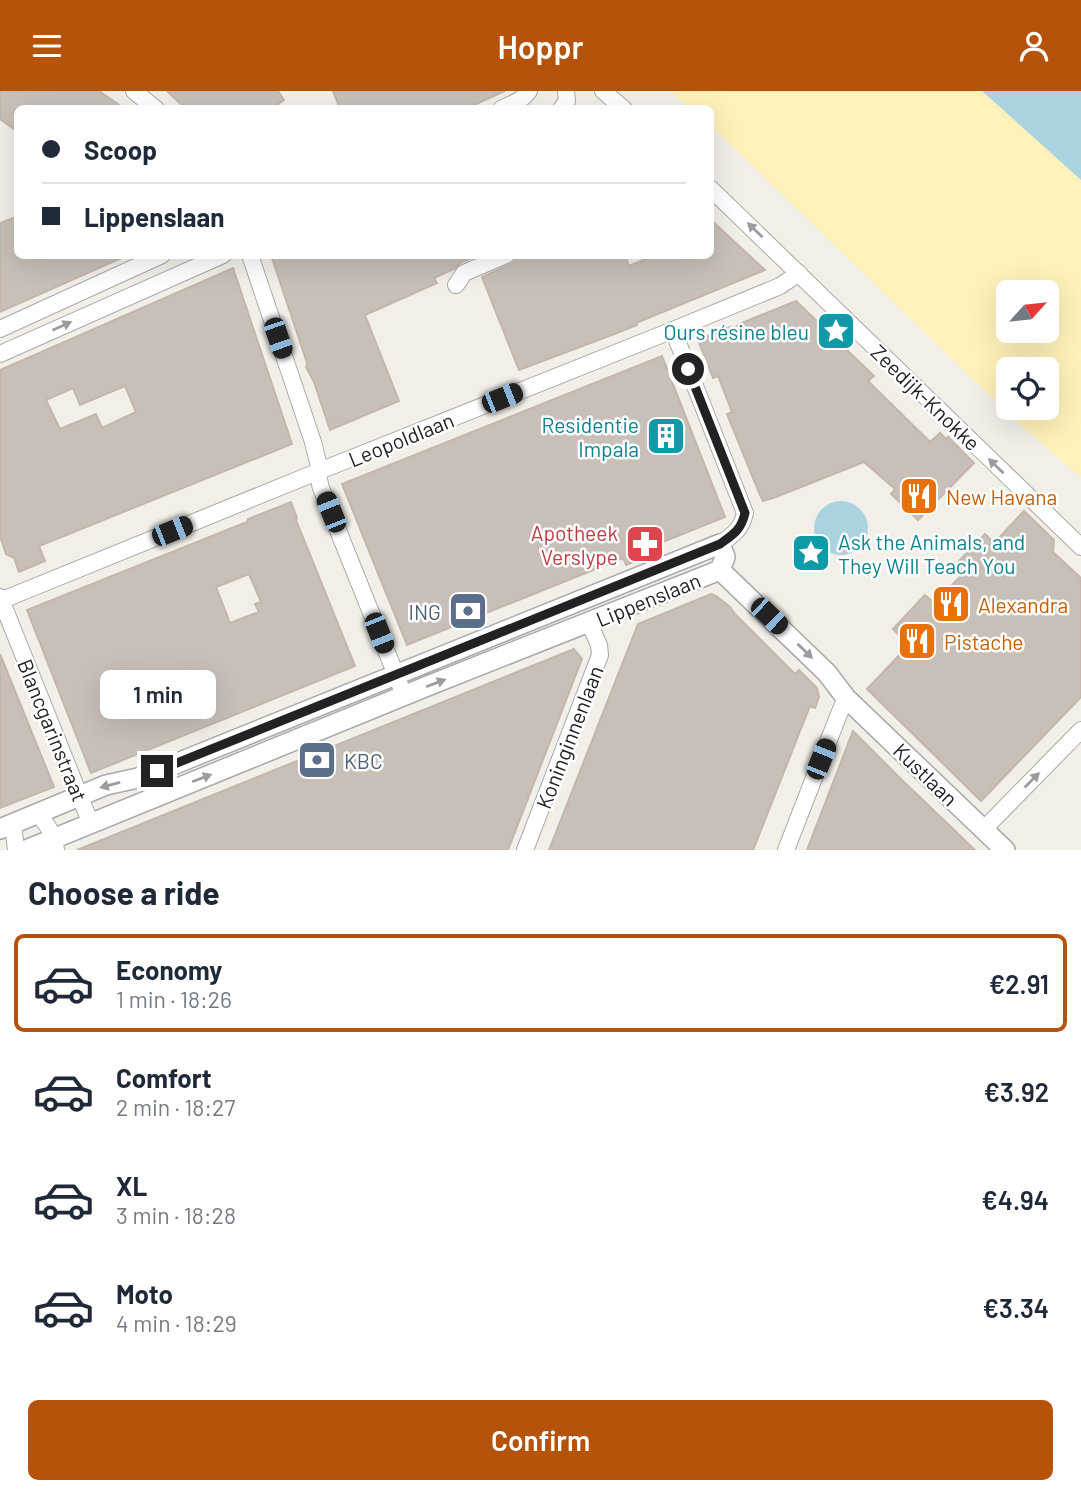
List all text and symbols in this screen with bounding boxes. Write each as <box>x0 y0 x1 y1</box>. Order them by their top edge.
icon: menu <box>28 27 66 65</box>
text: Hoppr <box>497 27 584 65</box>
icon: person <box>1015 27 1053 65</box>
text: Scoop <box>84 134 157 165</box>
text: Lippenslaan <box>84 201 224 232</box>
one-way arrow <box>747 223 764 239</box>
north arrow <box>996 280 1059 343</box>
map controls <box>996 280 1059 420</box>
place icon: Ours résine bleu <box>815 310 857 352</box>
car <box>262 315 295 361</box>
place label: Ours résine bleu <box>663 319 809 344</box>
one-way arrow <box>52 320 73 331</box>
street label: Zeedijk-Knokke <box>866 339 986 455</box>
route start <box>672 353 704 385</box>
button: locate <box>996 357 1059 420</box>
car <box>479 380 526 416</box>
street label: Leopoldlaan <box>345 407 457 471</box>
place label: Residentie Impala <box>542 412 639 461</box>
building icon: Residentie Impala <box>645 415 687 457</box>
one-way arrow <box>988 458 1005 475</box>
restaurant icon: New Havana <box>898 475 940 517</box>
place label: New Havana <box>946 484 1057 509</box>
car <box>314 489 349 535</box>
car <box>149 513 196 549</box>
place label: Apotheek Verslype <box>531 520 618 569</box>
pharmacy icon: Apotheek Verslype <box>624 523 666 565</box>
place label: Ask the Animals, and They Will Teach You <box>838 529 1025 578</box>
place icon: Ask the Animals, and They Will Teach You <box>790 532 832 574</box>
street label: Lippenslaan <box>592 567 704 631</box>
restaurant icon: Alexandra <box>930 583 972 625</box>
bank icon: ING <box>447 590 489 632</box>
place label: Alexandra <box>978 592 1068 617</box>
car <box>747 594 792 638</box>
place label: ING <box>408 599 441 624</box>
car <box>362 610 397 656</box>
restaurant icon: Pistache <box>896 620 938 662</box>
place label: Pistache <box>944 629 1024 654</box>
one-way arrow <box>796 643 813 659</box>
street label: Blancgarinstraat <box>13 655 93 805</box>
street label: Koninginnenlaan <box>530 662 608 812</box>
callout: 1 min <box>99 669 215 719</box>
one-way arrow <box>425 677 446 688</box>
text: 1 min <box>133 680 183 708</box>
car <box>804 736 839 782</box>
street label: Kustlaan <box>889 737 963 811</box>
bank icon: KBC <box>296 739 338 781</box>
place label: KBC <box>344 748 383 773</box>
route end <box>141 755 173 787</box>
one-way arrow <box>192 772 213 783</box>
one-way arrow <box>1023 772 1039 789</box>
one-way arrow <box>99 780 121 791</box>
text: Choose a ride <box>28 873 220 911</box>
icon: car <box>32 952 95 1015</box>
text: Economy <box>116 954 222 985</box>
text: €2.91 <box>989 968 1049 999</box>
text: 1 min · 18:26 <box>116 985 232 1013</box>
icon: car <box>32 1060 95 1123</box>
text: Comfort <box>116 1062 212 1093</box>
text: €3.92 <box>984 1076 1049 1107</box>
text: 2 min · 18:27 <box>116 1093 235 1121</box>
icon: car <box>32 1168 95 1231</box>
text: XL <box>116 1170 147 1201</box>
text: €4.94 <box>981 1184 1049 1215</box>
text: 3 min · 18:28 <box>116 1201 236 1229</box>
icon: car <box>32 1276 95 1339</box>
text: Moto <box>116 1278 173 1309</box>
text: €3.34 <box>983 1292 1049 1323</box>
text: 4 min · 18:29 <box>116 1309 237 1337</box>
button: Confirm <box>28 1400 1053 1480</box>

